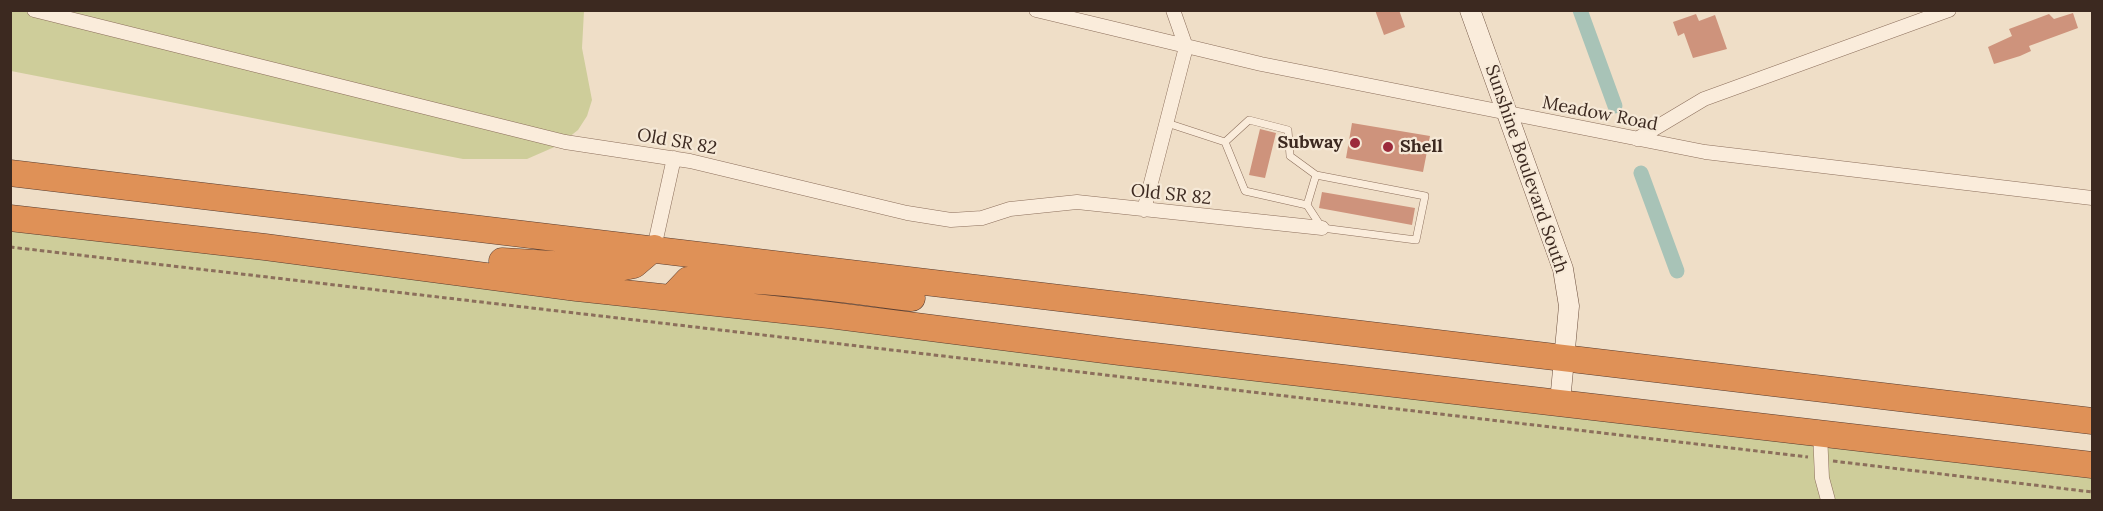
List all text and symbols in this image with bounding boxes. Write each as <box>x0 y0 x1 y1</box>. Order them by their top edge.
street label: Sunshine Boulevard South <box>1480 62 1572 276</box>
street label: Meadow Road <box>1540 92 1660 136</box>
street label: Old SR 82 <box>635 124 719 160</box>
place label: Subway <box>1277 132 1343 154</box>
marker: Subway <box>1348 136 1362 150</box>
place label: Shell <box>1400 136 1443 158</box>
marker: Shell <box>1381 140 1395 154</box>
street label: Old SR 82 <box>1130 180 1212 210</box>

